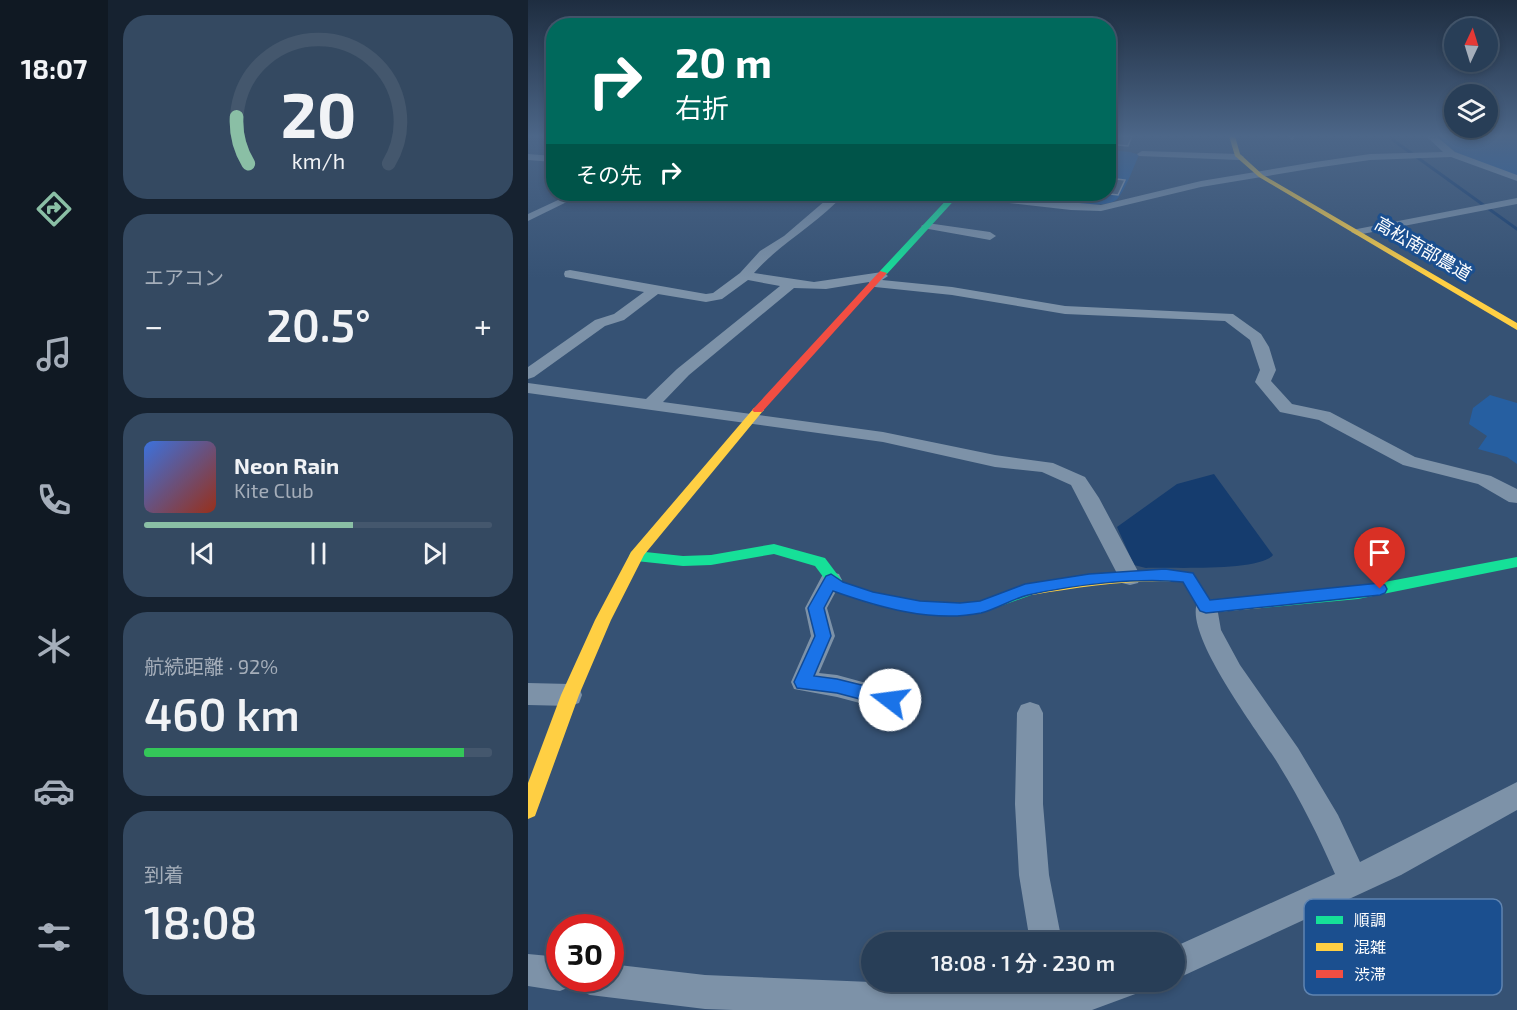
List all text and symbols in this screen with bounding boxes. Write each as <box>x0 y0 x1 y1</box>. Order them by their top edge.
north arrow <box>1444 18 1498 72</box>
map controls <box>1444 18 1498 138</box>
text: 20 m <box>675 36 772 86</box>
icon: right <box>576 42 654 120</box>
text: 18:07 <box>21 52 87 84</box>
text: 20 <box>280 76 356 151</box>
button: layers <box>1444 84 1498 138</box>
text: 右折 <box>675 91 729 123</box>
text: km/h <box>291 148 345 173</box>
icon: right <box>654 156 687 189</box>
text: その先 <box>576 161 642 187</box>
icon: directions <box>33 188 75 230</box>
street label: 高松南部農道 <box>1371 212 1476 285</box>
text: エアコン <box>144 265 224 289</box>
text: 20.5° <box>266 297 371 351</box>
text: − <box>144 305 163 345</box>
text: + <box>474 305 492 345</box>
icon: music <box>33 333 75 375</box>
text: Neon Rain <box>234 452 339 478</box>
text: Kite Club <box>234 478 314 502</box>
icon: phone <box>33 479 75 521</box>
pin <box>1354 527 1405 589</box>
icon: arrive <box>1363 536 1396 569</box>
icon: previous <box>186 537 219 570</box>
icon: pause <box>302 537 335 570</box>
icon: next <box>418 537 451 570</box>
icon: climate <box>33 625 75 667</box>
text: 航続距離 · 92% <box>144 654 278 678</box>
position arrow <box>858 668 922 732</box>
text: 460 km <box>144 686 300 740</box>
icon: car <box>33 770 75 812</box>
text: 到着 <box>144 862 184 886</box>
text: 18:08 <box>144 894 257 948</box>
legend <box>1304 899 1502 995</box>
text: 順調 <box>1354 910 1386 929</box>
speed limit sign: 30 <box>546 914 624 992</box>
icon: filters <box>33 916 75 958</box>
text: 混雑 <box>1354 937 1386 956</box>
text: 18:08 · 1 分 · 230 m <box>931 949 1115 975</box>
text: 渋滞 <box>1354 964 1386 983</box>

